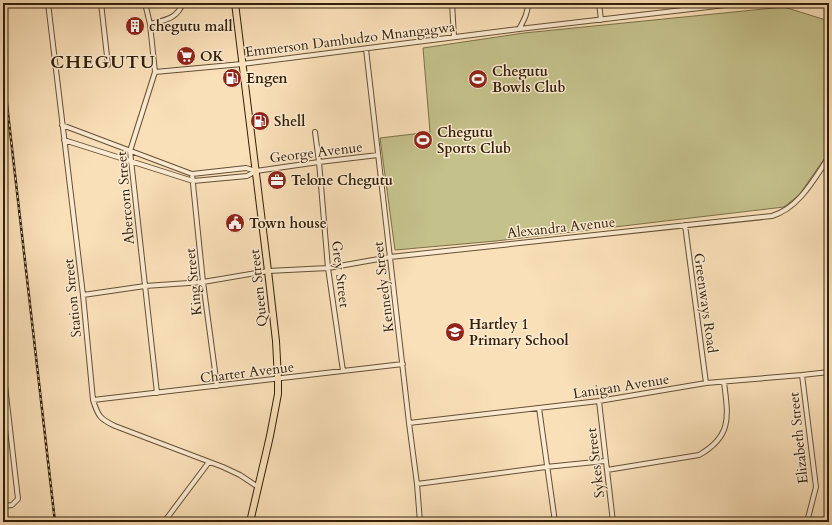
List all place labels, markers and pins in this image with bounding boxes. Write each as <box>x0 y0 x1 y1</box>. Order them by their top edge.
building icon: chegutu mall <box>124 15 146 37</box>
place label: chegutu mall <box>149 17 233 36</box>
supermarket icon: OK <box>175 45 197 67</box>
place label: OK <box>200 47 224 66</box>
place label: Chegutu Bowls Club <box>492 62 566 97</box>
fuel station icon: Engen <box>221 67 243 89</box>
sports icon: Chegutu Bowls Club <box>467 68 489 90</box>
place label: Engen <box>246 69 288 88</box>
fuel station icon: Shell <box>249 110 271 132</box>
place label: Shell <box>274 112 305 131</box>
place label: Chegutu Sports Club <box>437 123 511 158</box>
sports icon: Chegutu Sports Club <box>412 129 434 151</box>
office icon: Telone Chegutu <box>266 169 288 191</box>
place label: Telone Chegutu <box>291 171 393 190</box>
public building icon: Town house <box>224 212 246 234</box>
place label: Town house <box>249 214 327 233</box>
place label: Hartley 1 Primary School <box>469 315 569 350</box>
school or university icon: Hartley 1 Primary School <box>444 321 466 343</box>

